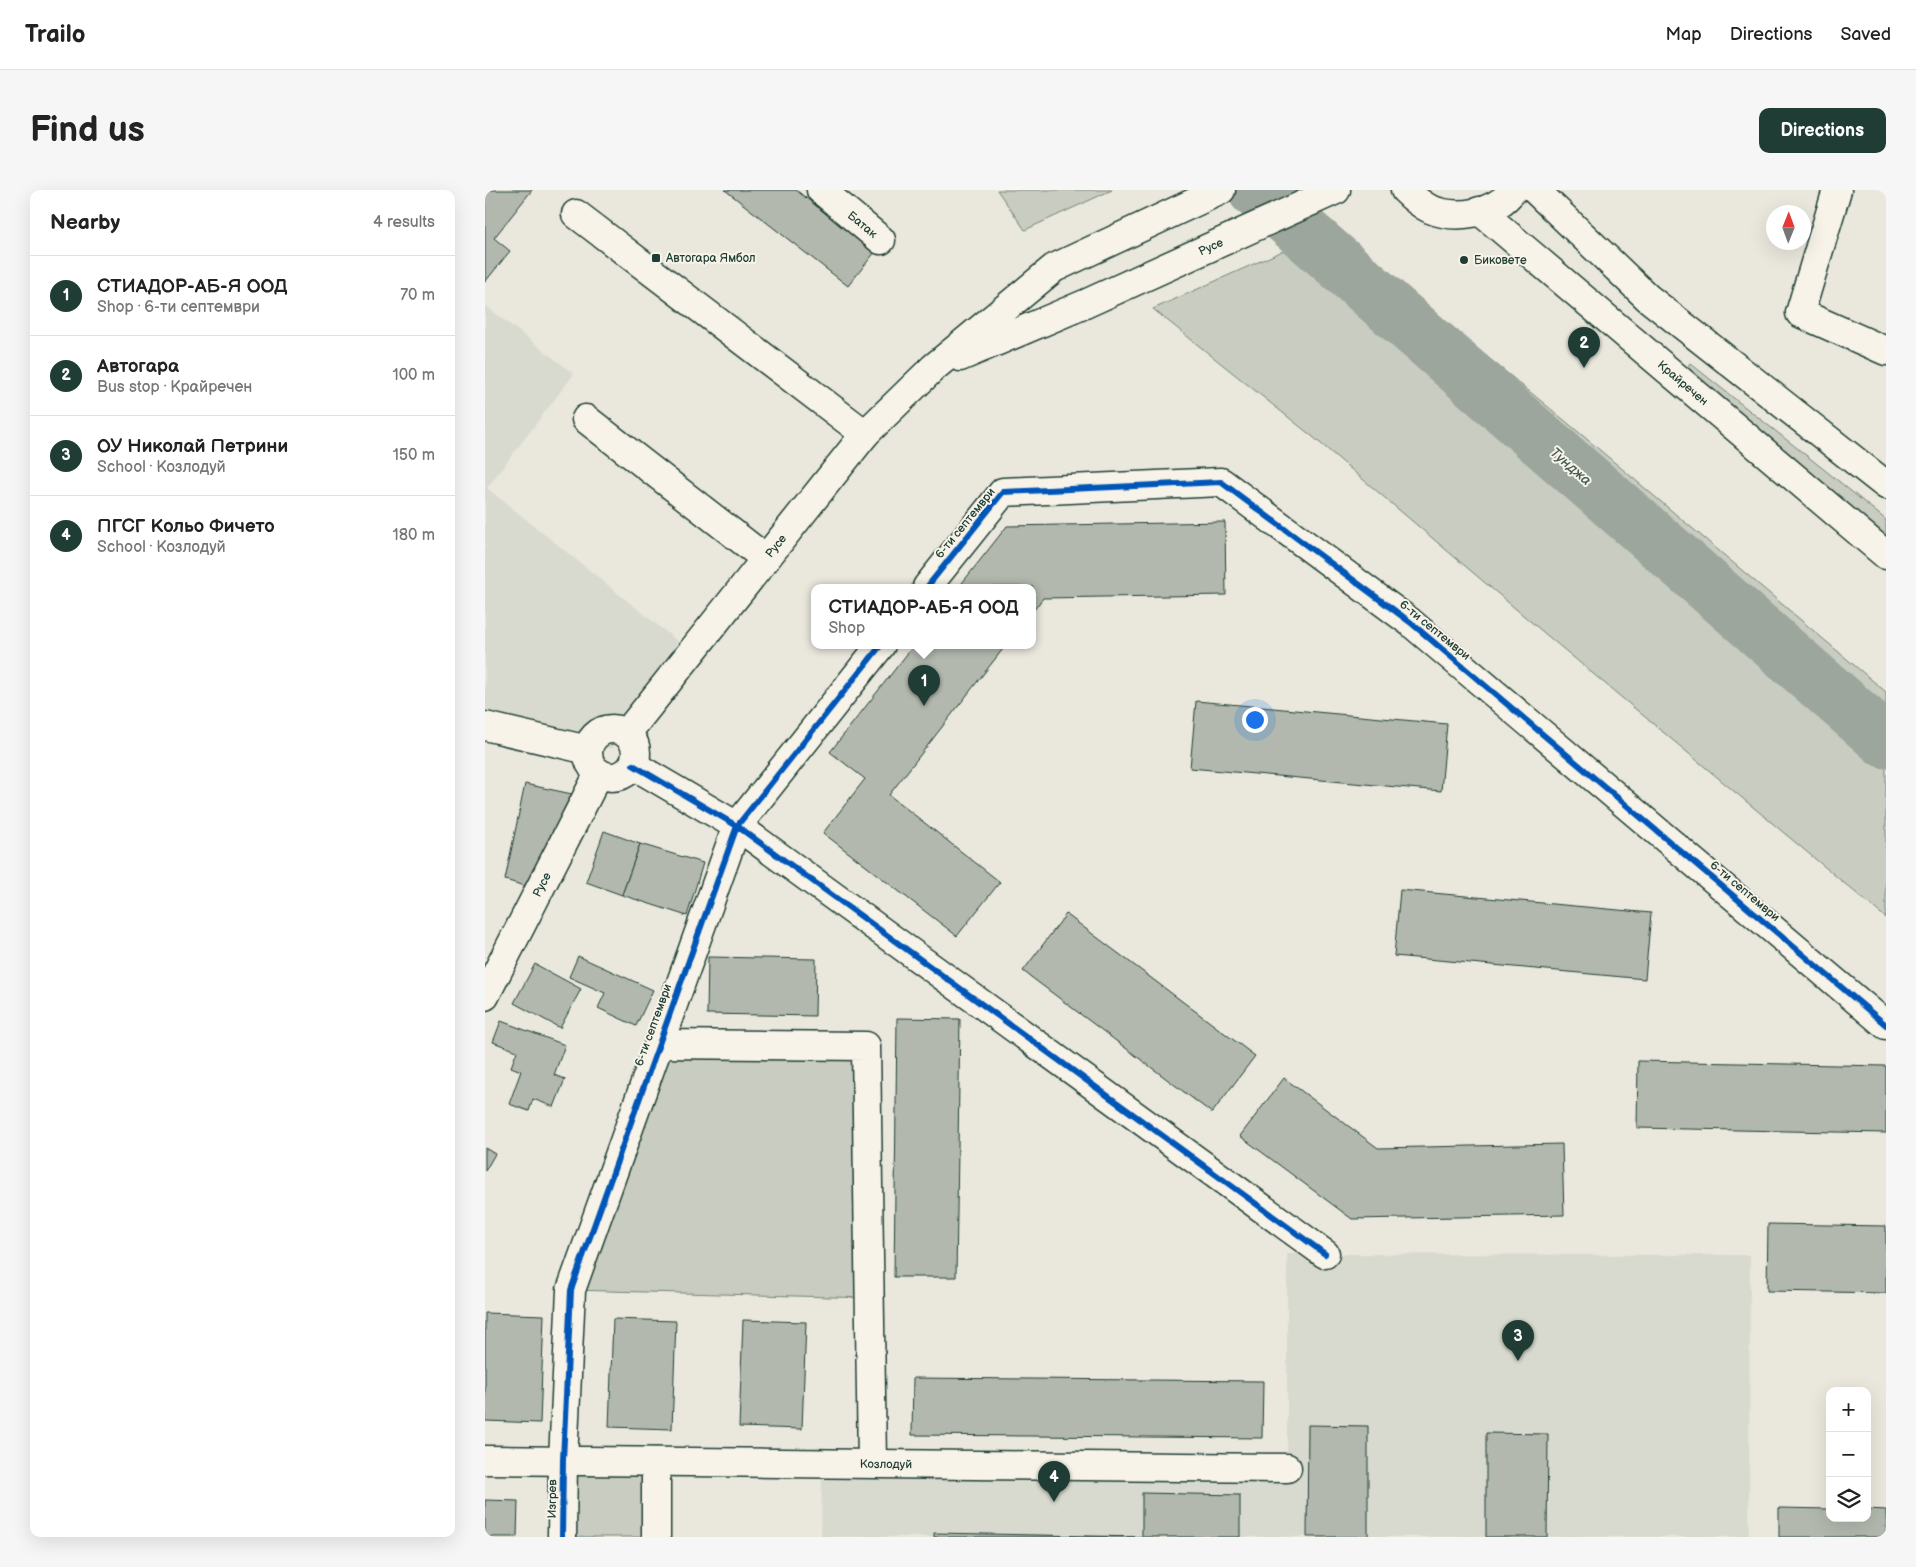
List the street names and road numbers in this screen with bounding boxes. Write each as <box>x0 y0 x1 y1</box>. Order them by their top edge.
street label: Батак <box>844 208 881 242</box>
street label: Русе <box>1196 235 1226 259</box>
street label: Крайречен <box>1654 358 1711 409</box>
street label: 6-ти септември <box>932 485 998 562</box>
street label: Русе <box>762 531 790 561</box>
street label: 6-ти септември <box>1396 597 1473 663</box>
street label: 6-ти септември <box>1707 858 1783 925</box>
street label: Русе <box>530 870 555 900</box>
street label: 6-ти септември <box>632 982 675 1068</box>
street label: Козлодуй <box>860 1457 912 1472</box>
street label: Изгрев <box>545 1479 560 1519</box>

